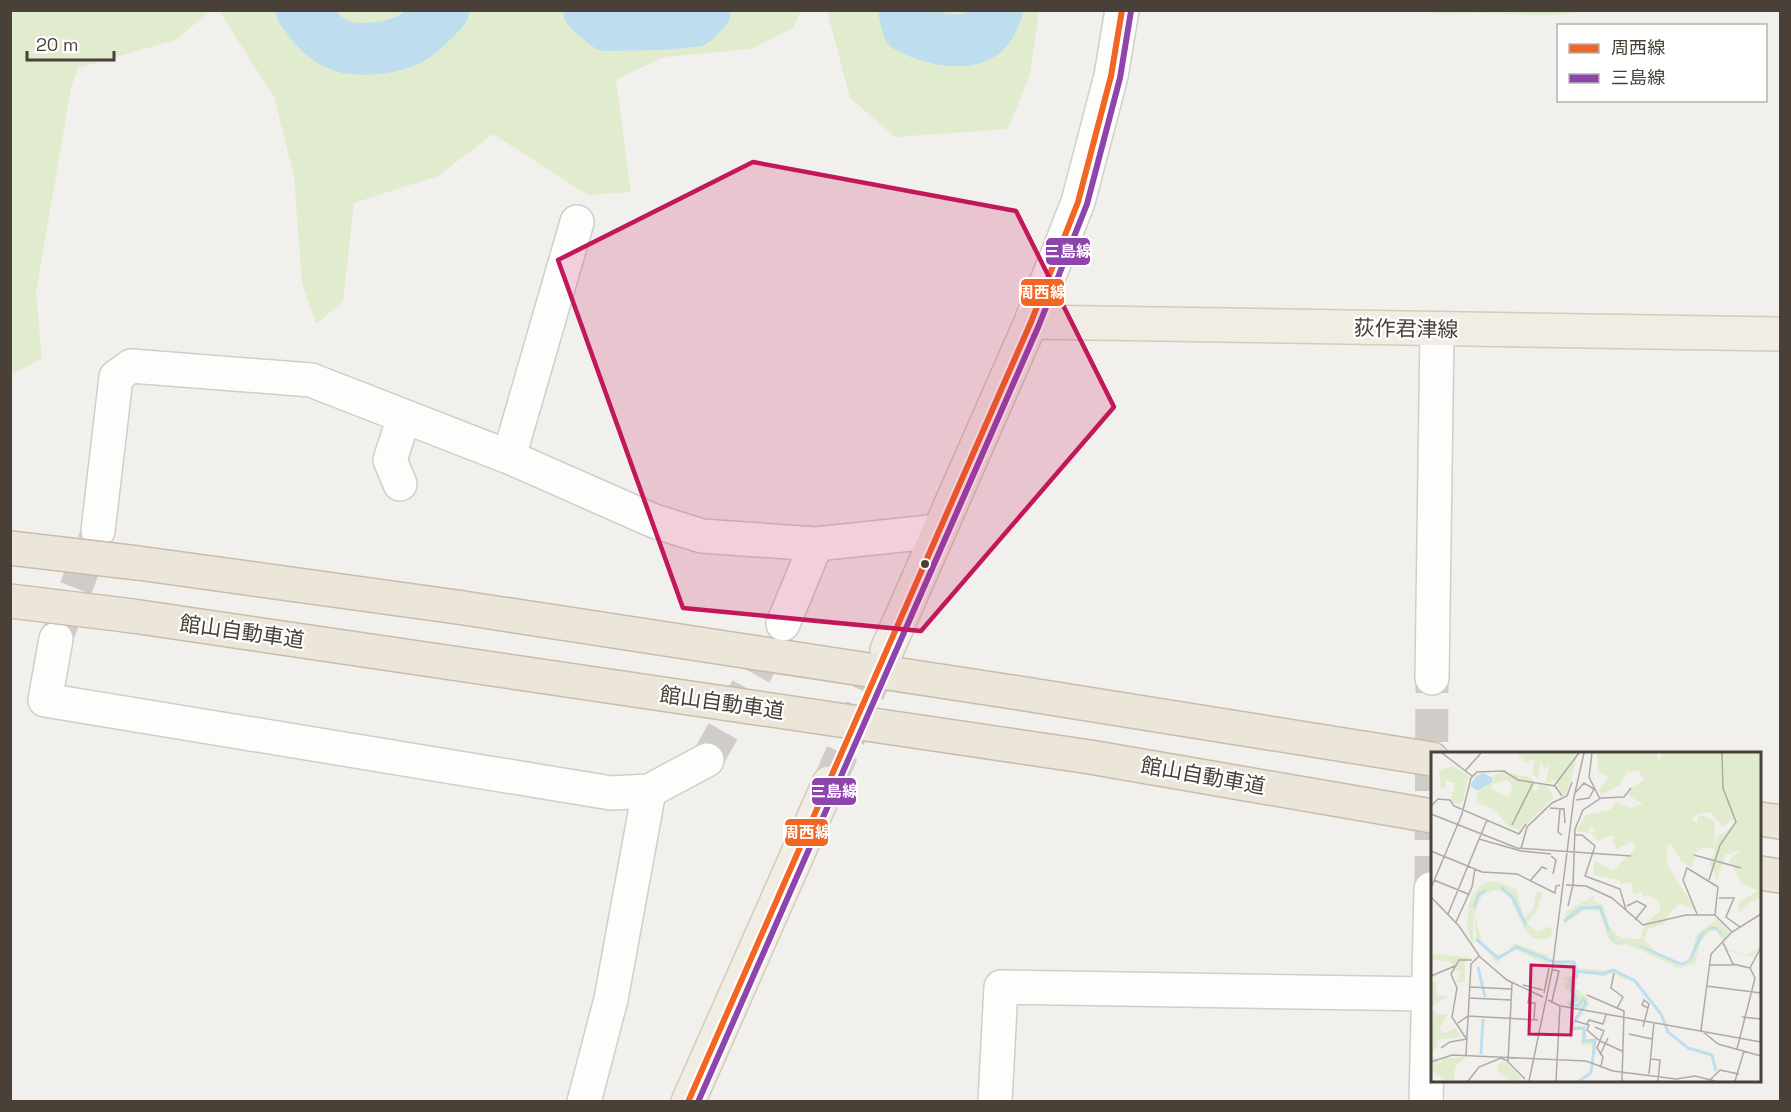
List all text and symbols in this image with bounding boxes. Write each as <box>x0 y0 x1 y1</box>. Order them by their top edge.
scale bar <box>27 24 114 62</box>
legend <box>1557 24 1767 102</box>
text: 20 m <box>36 33 79 56</box>
text: 周西線 <box>1611 36 1665 59</box>
text: 三島線 <box>1611 66 1665 89</box>
line badge: 三島線 <box>1045 237 1091 266</box>
text: 三島線 <box>1044 241 1092 262</box>
line badge: 周西線 <box>1020 278 1065 307</box>
text: 周西線 <box>1018 282 1066 303</box>
street label: 荻作君津線 <box>1353 314 1459 343</box>
unlabelled marker <box>919 558 931 570</box>
street label: 館山自動車道 <box>178 609 306 654</box>
street label: 館山自動車道 <box>658 680 786 725</box>
street label: 館山自動車道 <box>1139 751 1267 800</box>
inset map <box>1431 752 1761 1082</box>
line badge: 三島線 <box>811 777 857 806</box>
text: 三島線 <box>810 781 858 802</box>
line badge: 周西線 <box>784 818 829 847</box>
text: 周西線 <box>783 822 831 843</box>

